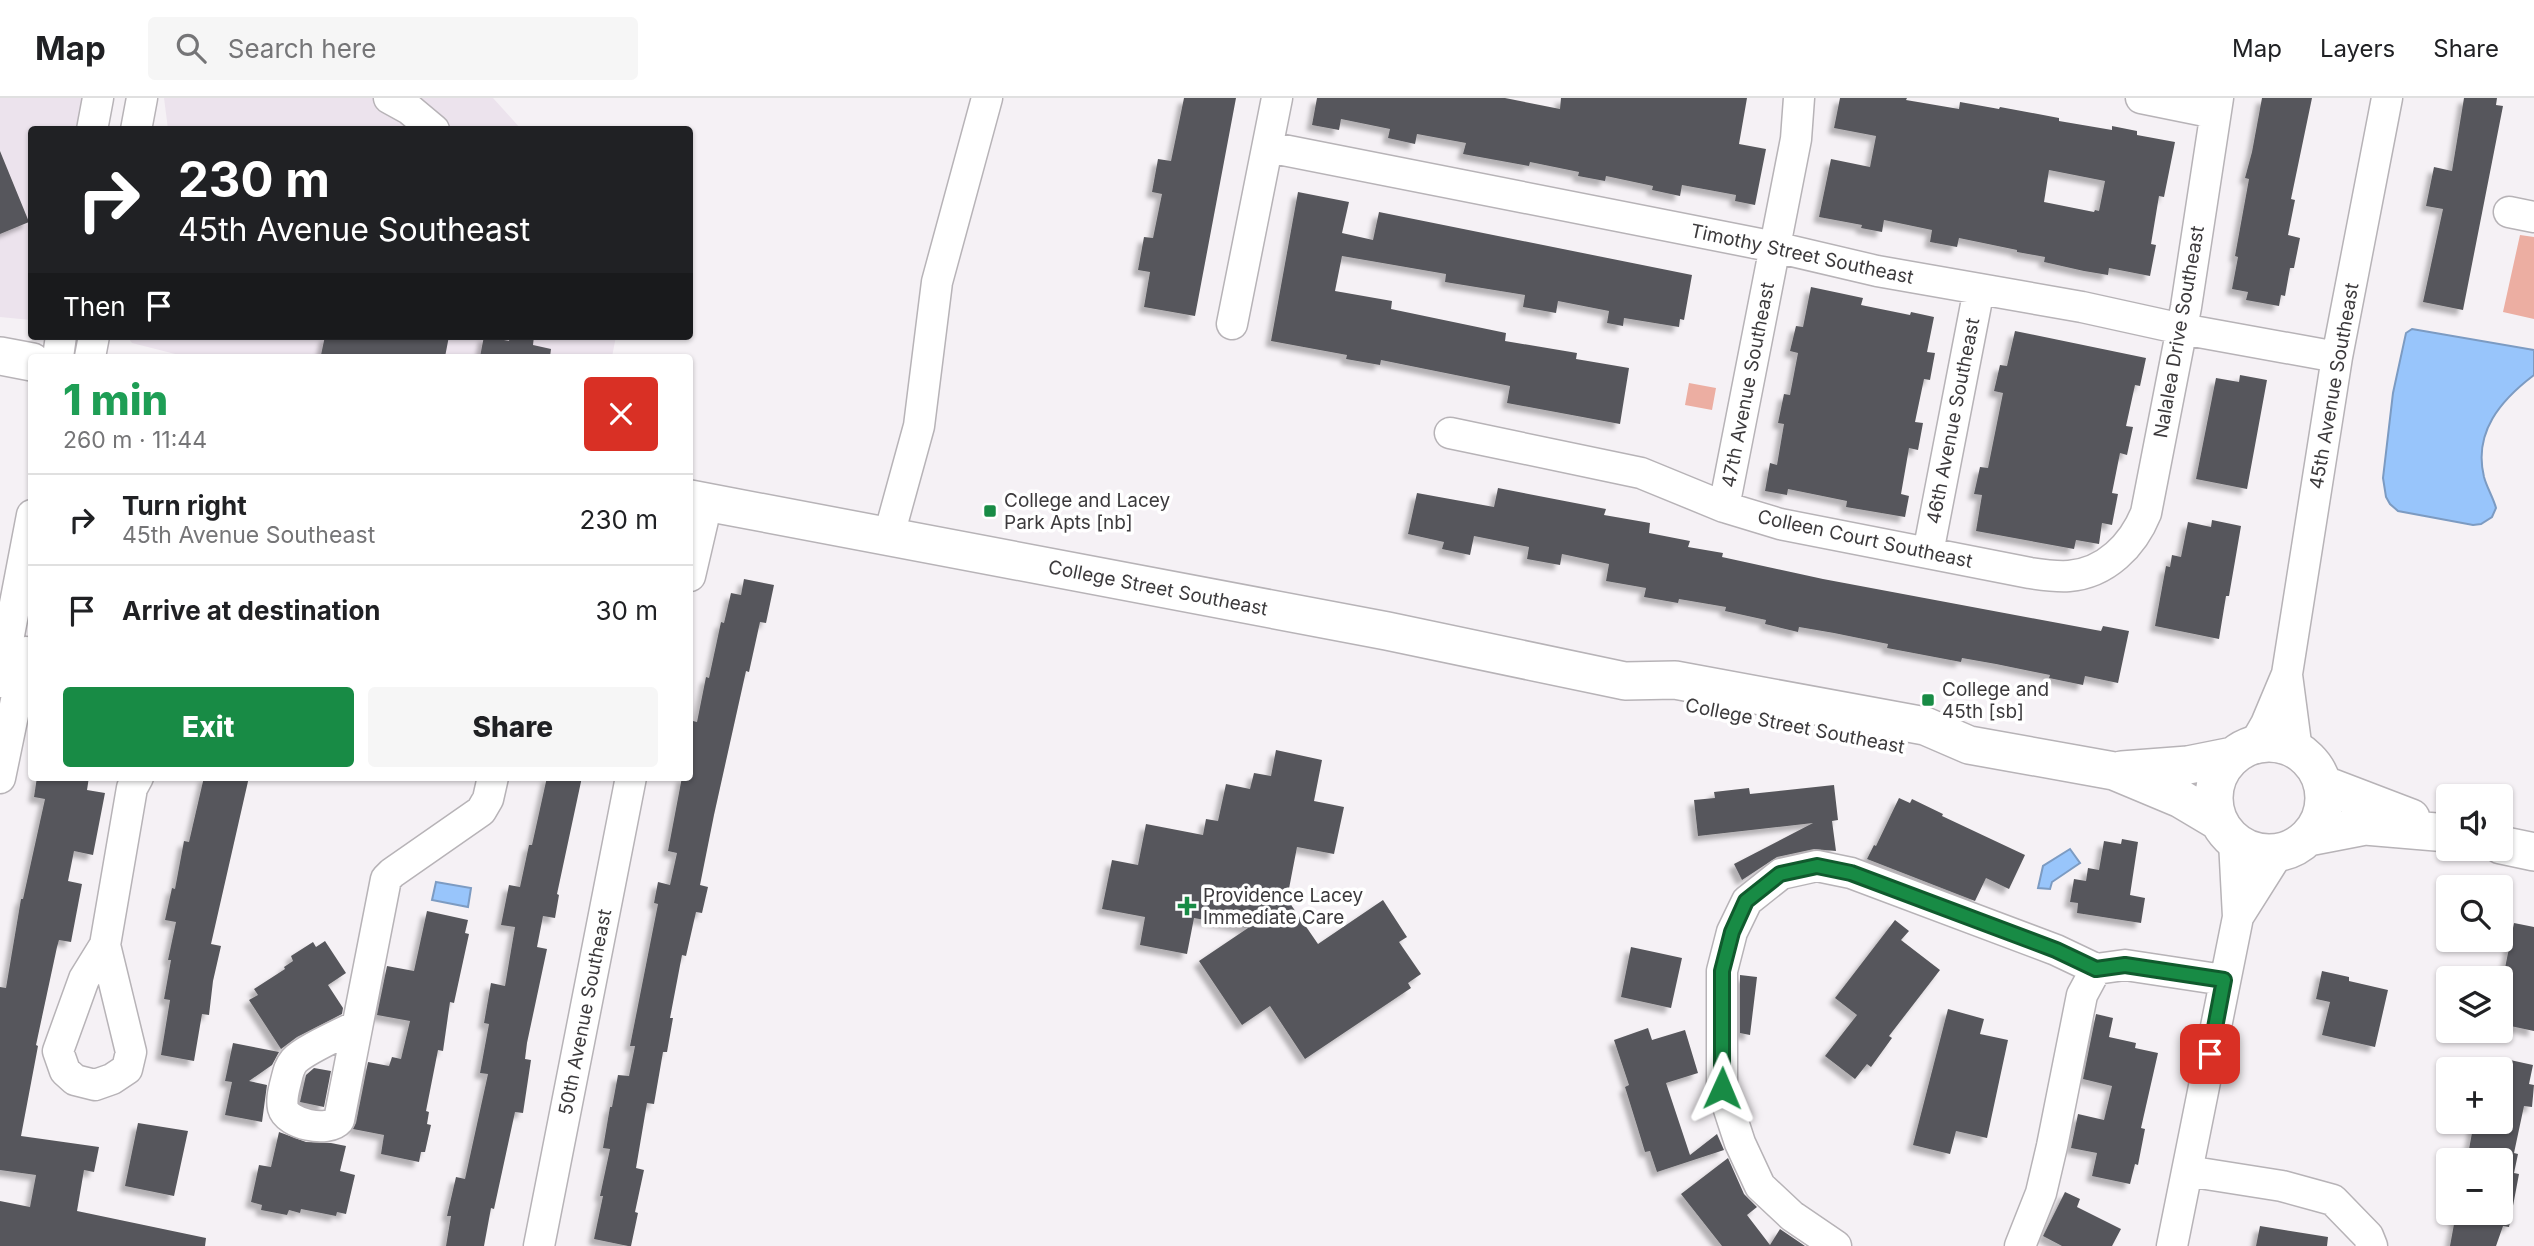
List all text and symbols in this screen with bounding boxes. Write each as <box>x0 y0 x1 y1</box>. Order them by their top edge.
search box <box>148 17 638 80</box>
text: Map <box>35 28 106 68</box>
icon: search <box>172 29 210 67</box>
text: Search here <box>228 33 376 64</box>
text: Map <box>2232 34 2282 63</box>
text: Layers <box>2320 34 2395 63</box>
text: Share <box>2433 34 2499 63</box>
text: 230 m <box>178 150 330 209</box>
icon: right <box>63 154 154 245</box>
text: 45th Avenue Southeast <box>178 210 530 249</box>
street label: Timothy Street Southeast <box>1688 219 1916 289</box>
street label: Nalalea Drive Southeast <box>2149 224 2209 440</box>
street label: 47th Avenue Southeast <box>1717 281 1779 489</box>
street label: 45th Avenue Southeast <box>2305 281 2363 491</box>
icon: arrive <box>140 287 178 325</box>
text: Then <box>63 291 126 322</box>
street label: 46th Avenue Southeast <box>1922 316 1984 526</box>
text: 1 min <box>63 374 168 425</box>
button: close <box>584 377 658 451</box>
text: 260 m · 11:44 <box>63 426 207 454</box>
place label: College and Lacey Park Apts [nb] <box>1004 489 1170 534</box>
text: Turn right <box>122 490 247 521</box>
icon: right <box>63 501 101 539</box>
marker: College and Lacey Park Apts [nb] <box>982 503 998 519</box>
text: 230 m <box>580 504 658 535</box>
street label: Colleen Court Southeast <box>1755 505 1975 573</box>
text: 45th Avenue Southeast <box>122 521 375 549</box>
street label: College Street Southeast <box>1046 555 1270 621</box>
icon: arrive <box>63 592 101 630</box>
text: Arrive at destination <box>122 595 381 626</box>
text: 30 m <box>595 595 658 626</box>
place label: College and 45th [sb] <box>1942 678 2049 723</box>
button: Exit <box>63 687 354 767</box>
button: Share <box>368 687 658 767</box>
marker: College and 45th [sb] <box>1920 692 1936 708</box>
street label: College Street Southeast <box>1683 693 1907 759</box>
map controls <box>2436 784 2513 1225</box>
button: sound <box>2436 784 2513 861</box>
button: search <box>2436 875 2513 952</box>
place label: Providence Lacey Immediate Care <box>1203 884 1363 929</box>
marker: Providence Lacey Immediate Care <box>1177 896 1197 916</box>
street label: 50th Avenue Southeast <box>554 907 616 1117</box>
button: layers <box>2436 966 2513 1043</box>
pin <box>2180 1024 2240 1084</box>
icon: arrive <box>2191 1035 2229 1073</box>
position arrow <box>1685 1051 1759 1125</box>
button: + <box>2436 1057 2513 1134</box>
button: − <box>2436 1148 2513 1225</box>

